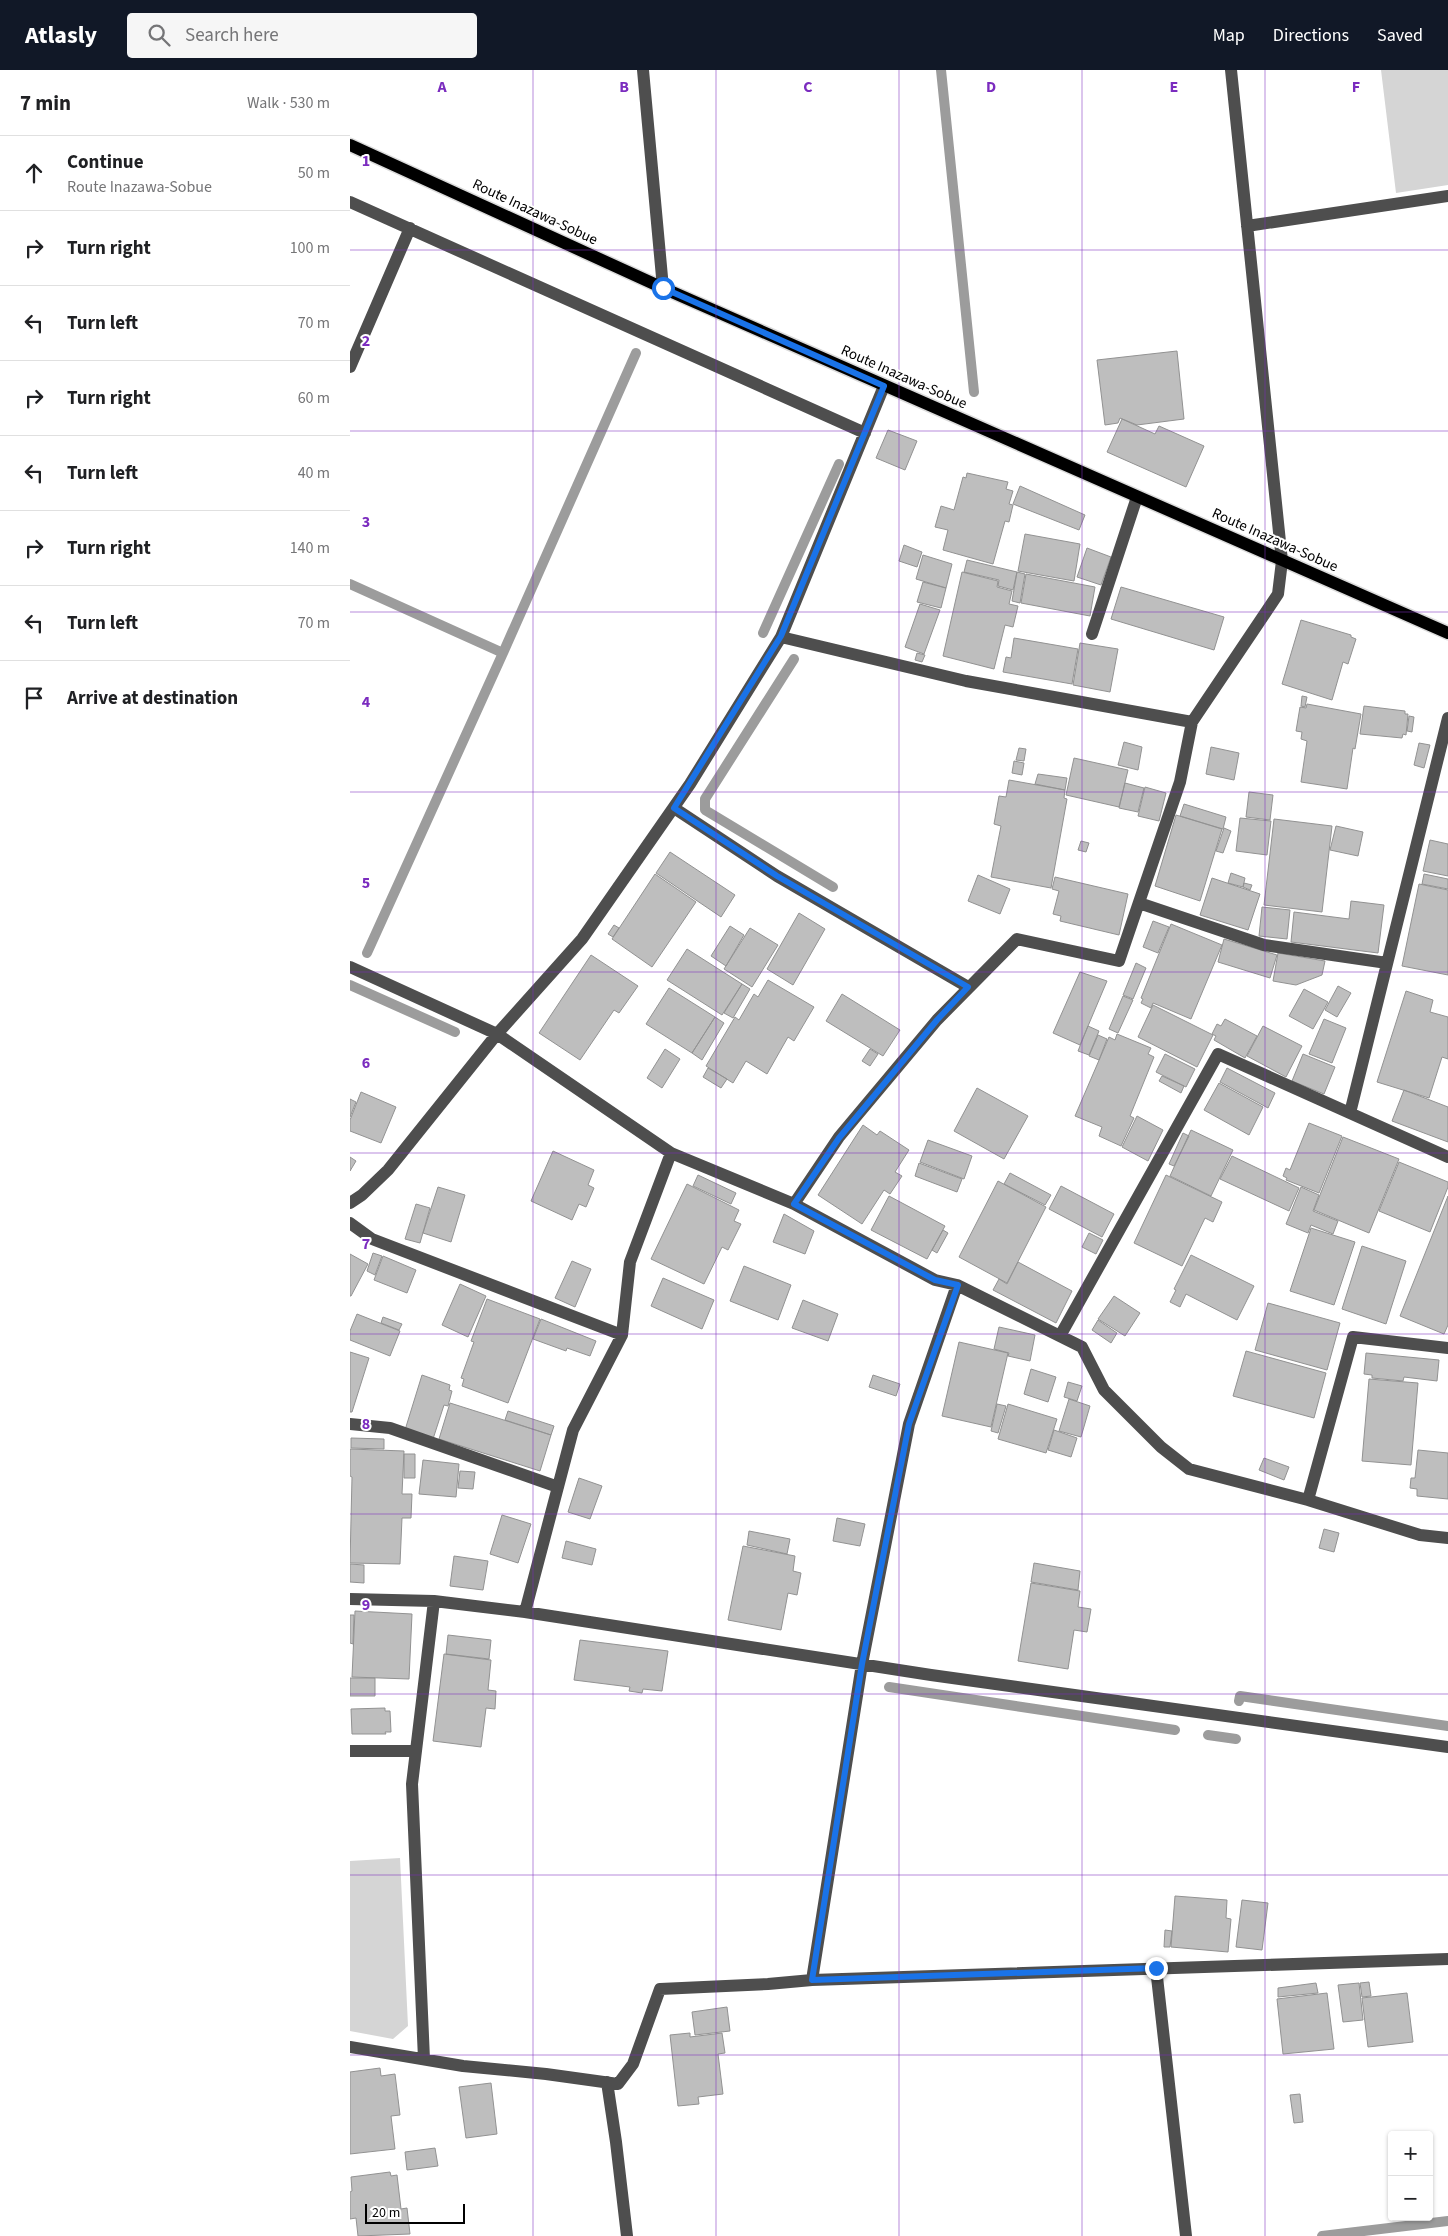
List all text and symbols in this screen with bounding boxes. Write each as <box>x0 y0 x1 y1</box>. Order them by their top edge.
search box <box>127 13 477 58</box>
text: Atlasly <box>25 18 97 53</box>
icon: search <box>145 21 173 49</box>
text: Search here <box>185 22 279 49</box>
text: Map <box>1213 23 1245 48</box>
text: Directions <box>1273 23 1349 48</box>
text: Saved <box>1377 23 1423 48</box>
text: A <box>436 76 447 98</box>
text: B <box>619 76 629 98</box>
text: C <box>803 76 813 98</box>
text: D <box>986 76 996 98</box>
text: E <box>1170 76 1178 98</box>
text: F <box>1352 76 1360 98</box>
text: 7 min <box>20 88 71 118</box>
text: Walk · 530 m <box>247 92 330 114</box>
text: Continue <box>67 149 144 176</box>
text: 1 <box>362 150 370 172</box>
icon: ahead <box>20 159 48 187</box>
text: 50 m <box>298 162 330 184</box>
street label: Route Inazawa-Sobue <box>469 174 601 250</box>
text: Route Inazawa-Sobue <box>67 176 212 198</box>
icon: right <box>20 234 48 262</box>
text: Turn right <box>67 235 151 262</box>
text: 100 m <box>290 237 330 259</box>
route start <box>652 277 675 300</box>
icon: left <box>20 309 48 337</box>
text: Turn left <box>67 310 138 337</box>
text: 70 m <box>298 312 330 334</box>
text: 2 <box>362 330 370 352</box>
street label: Route Inazawa-Sobue <box>838 340 970 414</box>
icon: right <box>20 384 48 412</box>
text: Turn right <box>67 385 151 412</box>
text: 60 m <box>298 387 330 409</box>
icon: left <box>20 459 48 487</box>
text: Turn left <box>67 460 138 487</box>
text: 40 m <box>298 462 330 484</box>
street label: Route Inazawa-Sobue <box>1209 503 1341 577</box>
text: 3 <box>362 511 370 533</box>
icon: right <box>20 534 48 562</box>
text: Turn right <box>67 535 151 562</box>
text: 140 m <box>290 537 330 559</box>
icon: left <box>20 609 48 637</box>
text: Turn left <box>67 610 138 637</box>
text: 70 m <box>298 612 330 634</box>
icon: arrive <box>20 684 48 712</box>
text: Arrive at destination <box>67 685 238 712</box>
text: 4 <box>362 691 371 713</box>
text: 5 <box>362 872 370 894</box>
text: 6 <box>362 1052 370 1074</box>
text: 7 <box>362 1233 370 1255</box>
text: 8 <box>362 1413 370 1435</box>
text: 9 <box>362 1594 370 1616</box>
route end <box>1145 1957 1168 1980</box>
map controls <box>1388 2131 1433 2221</box>
button: + <box>1388 2131 1433 2176</box>
button: − <box>1388 2176 1433 2221</box>
scale bar <box>365 2201 465 2224</box>
text: 20 m <box>372 2203 400 2223</box>

